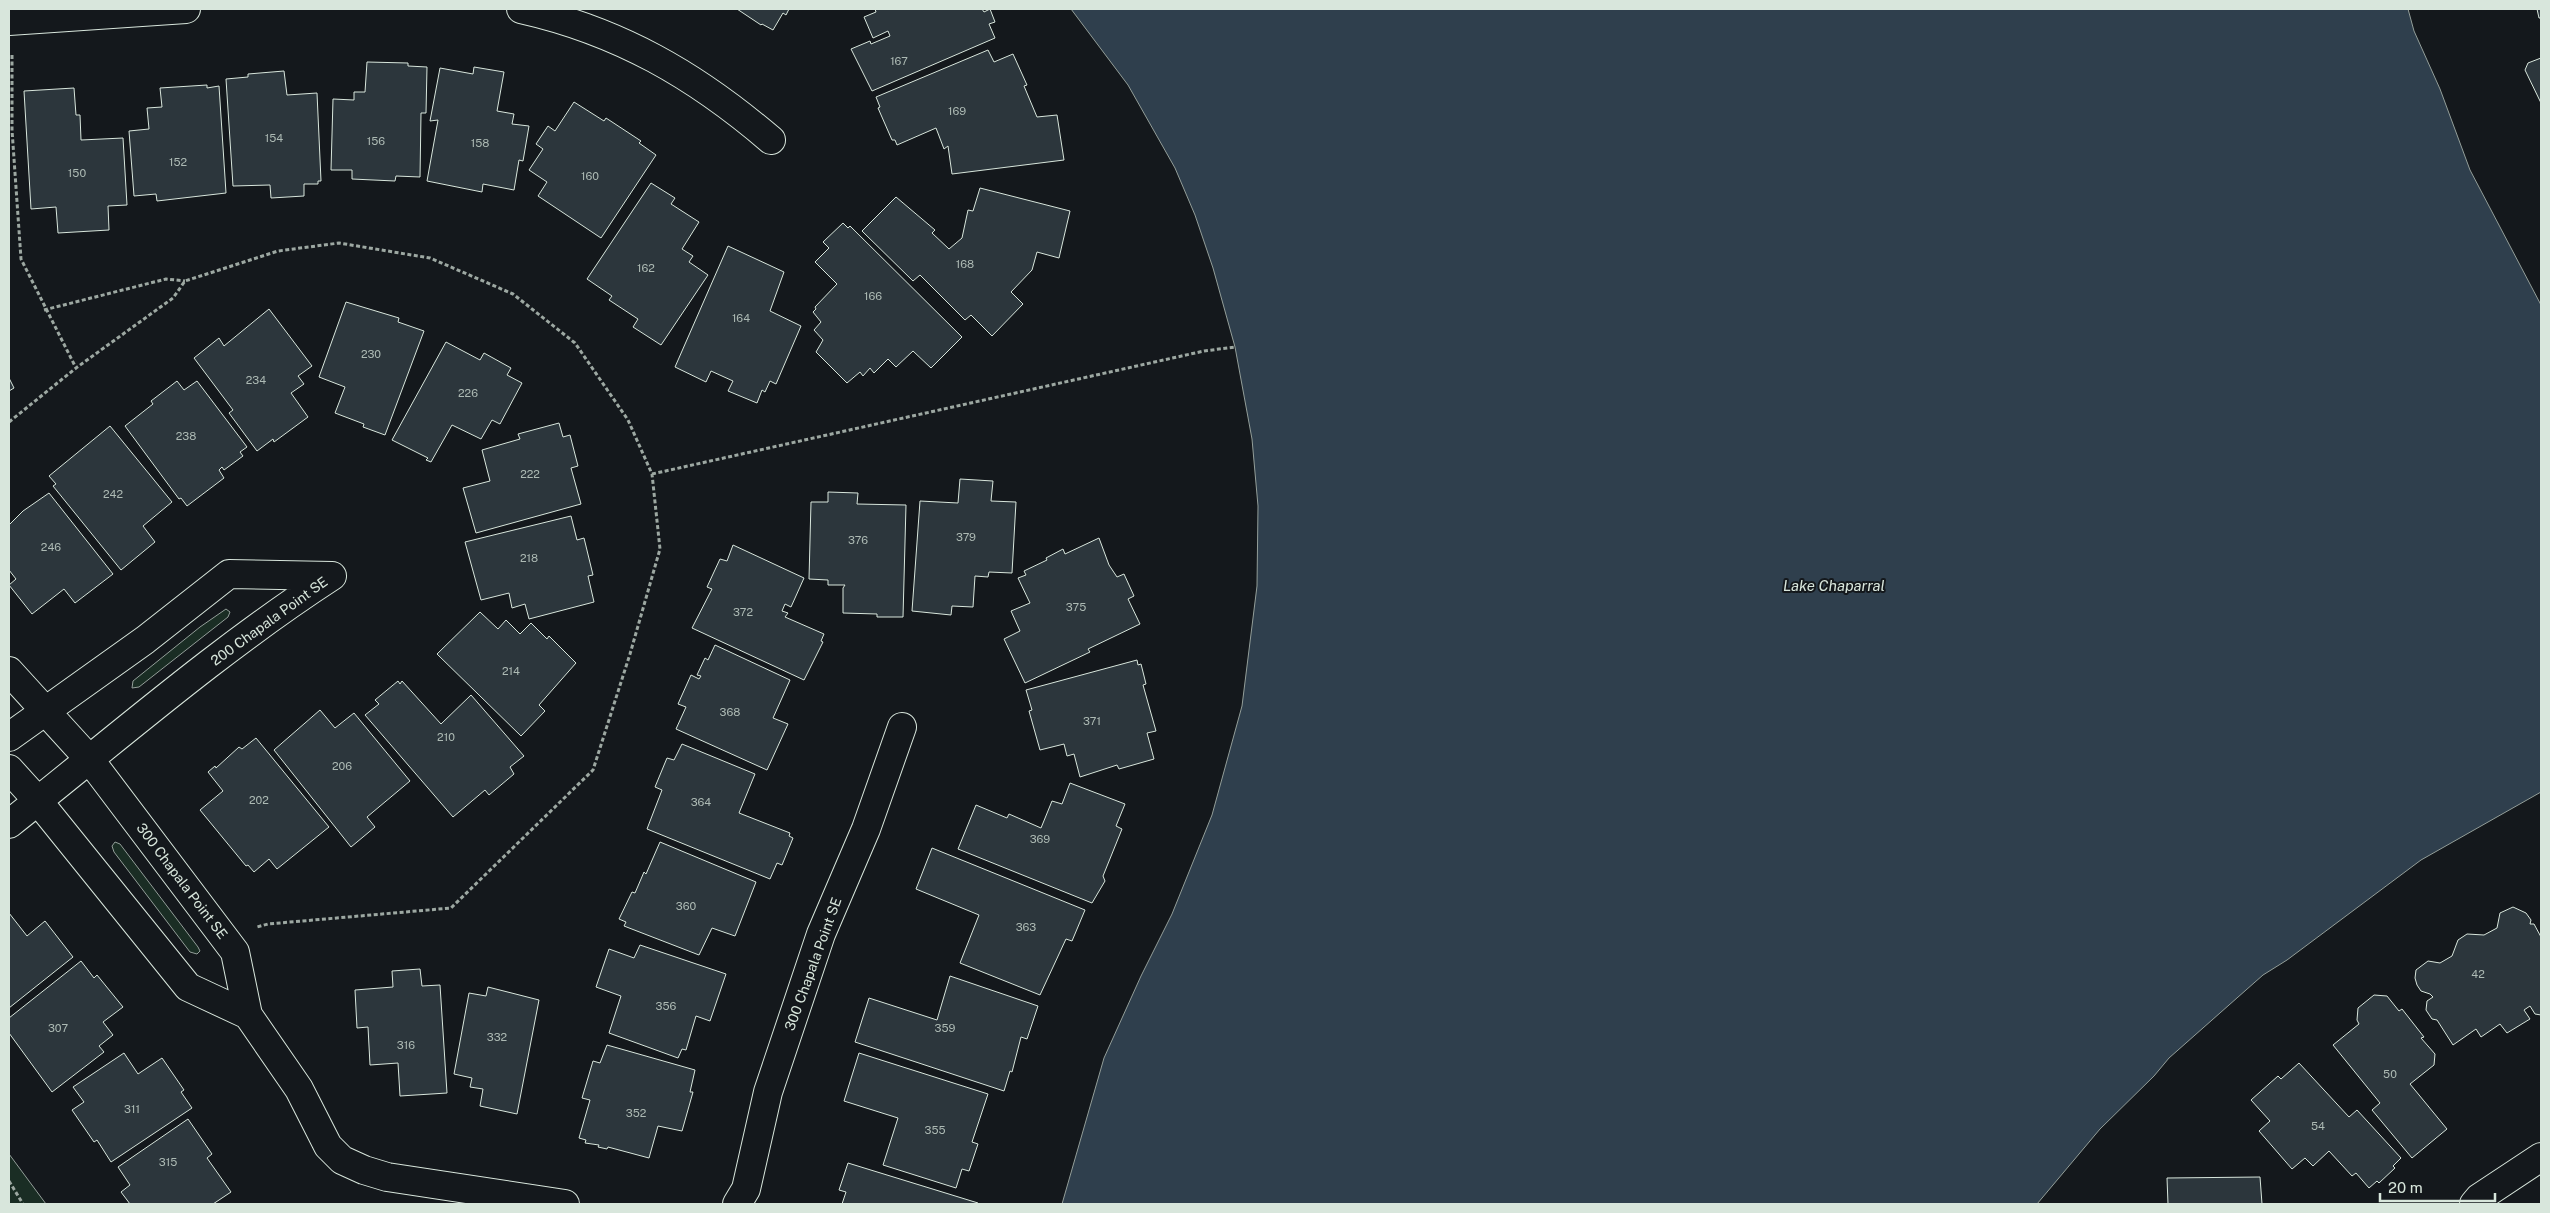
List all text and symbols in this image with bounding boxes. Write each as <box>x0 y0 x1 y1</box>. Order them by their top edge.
house number: 167 <box>890 55 908 67</box>
house number: 169 <box>948 105 966 117</box>
house number: 154 <box>265 132 283 144</box>
house number: 156 <box>367 135 385 147</box>
house number: 158 <box>471 137 489 149</box>
house number: 152 <box>169 156 187 168</box>
house number: 150 <box>68 167 86 179</box>
house number: 160 <box>581 170 599 182</box>
house number: 168 <box>956 258 974 270</box>
house number: 162 <box>637 262 655 274</box>
house number: 166 <box>864 290 882 302</box>
house number: 164 <box>732 312 750 324</box>
house number: 230 <box>361 348 381 360</box>
house number: 234 <box>246 374 266 386</box>
house number: 226 <box>458 387 478 399</box>
house number: 238 <box>176 430 196 442</box>
house number: 222 <box>520 468 540 480</box>
house number: 242 <box>103 488 123 500</box>
house number: 379 <box>956 531 976 543</box>
house number: 376 <box>848 534 868 546</box>
house number: 246 <box>41 541 61 553</box>
house number: 218 <box>520 552 538 564</box>
street label: 200 Chapala Point SE <box>207 573 331 669</box>
water label: Lake Chaparral <box>1783 577 1885 594</box>
house number: 375 <box>1066 601 1086 613</box>
house number: 372 <box>733 606 753 618</box>
house number: 214 <box>502 665 520 677</box>
house number: 368 <box>720 706 740 718</box>
house number: 371 <box>1083 715 1101 727</box>
house number: 210 <box>437 731 455 743</box>
house number: 206 <box>332 760 352 772</box>
house number: 202 <box>249 794 269 806</box>
house number: 364 <box>691 796 711 808</box>
street label: 300 Chapala Point SE <box>133 820 231 942</box>
house number: 369 <box>1030 833 1050 845</box>
street label: 300 Chapala Point SE <box>781 895 845 1033</box>
house number: 360 <box>676 900 696 912</box>
house number: 363 <box>1016 921 1036 933</box>
house number: 42 <box>2471 968 2485 980</box>
house number: 356 <box>656 1000 677 1012</box>
house number: 307 <box>48 1022 68 1034</box>
house number: 359 <box>935 1022 956 1034</box>
house number: 332 <box>487 1031 508 1043</box>
house number: 316 <box>397 1039 415 1051</box>
house number: 50 <box>2383 1068 2397 1080</box>
house number: 311 <box>124 1103 140 1115</box>
house number: 352 <box>626 1107 647 1119</box>
house number: 54 <box>2311 1120 2325 1132</box>
house number: 355 <box>924 1124 946 1136</box>
house number: 315 <box>159 1156 177 1168</box>
scale bar <box>2380 1170 2495 1202</box>
text: 20 m <box>2388 1179 2423 1196</box>

